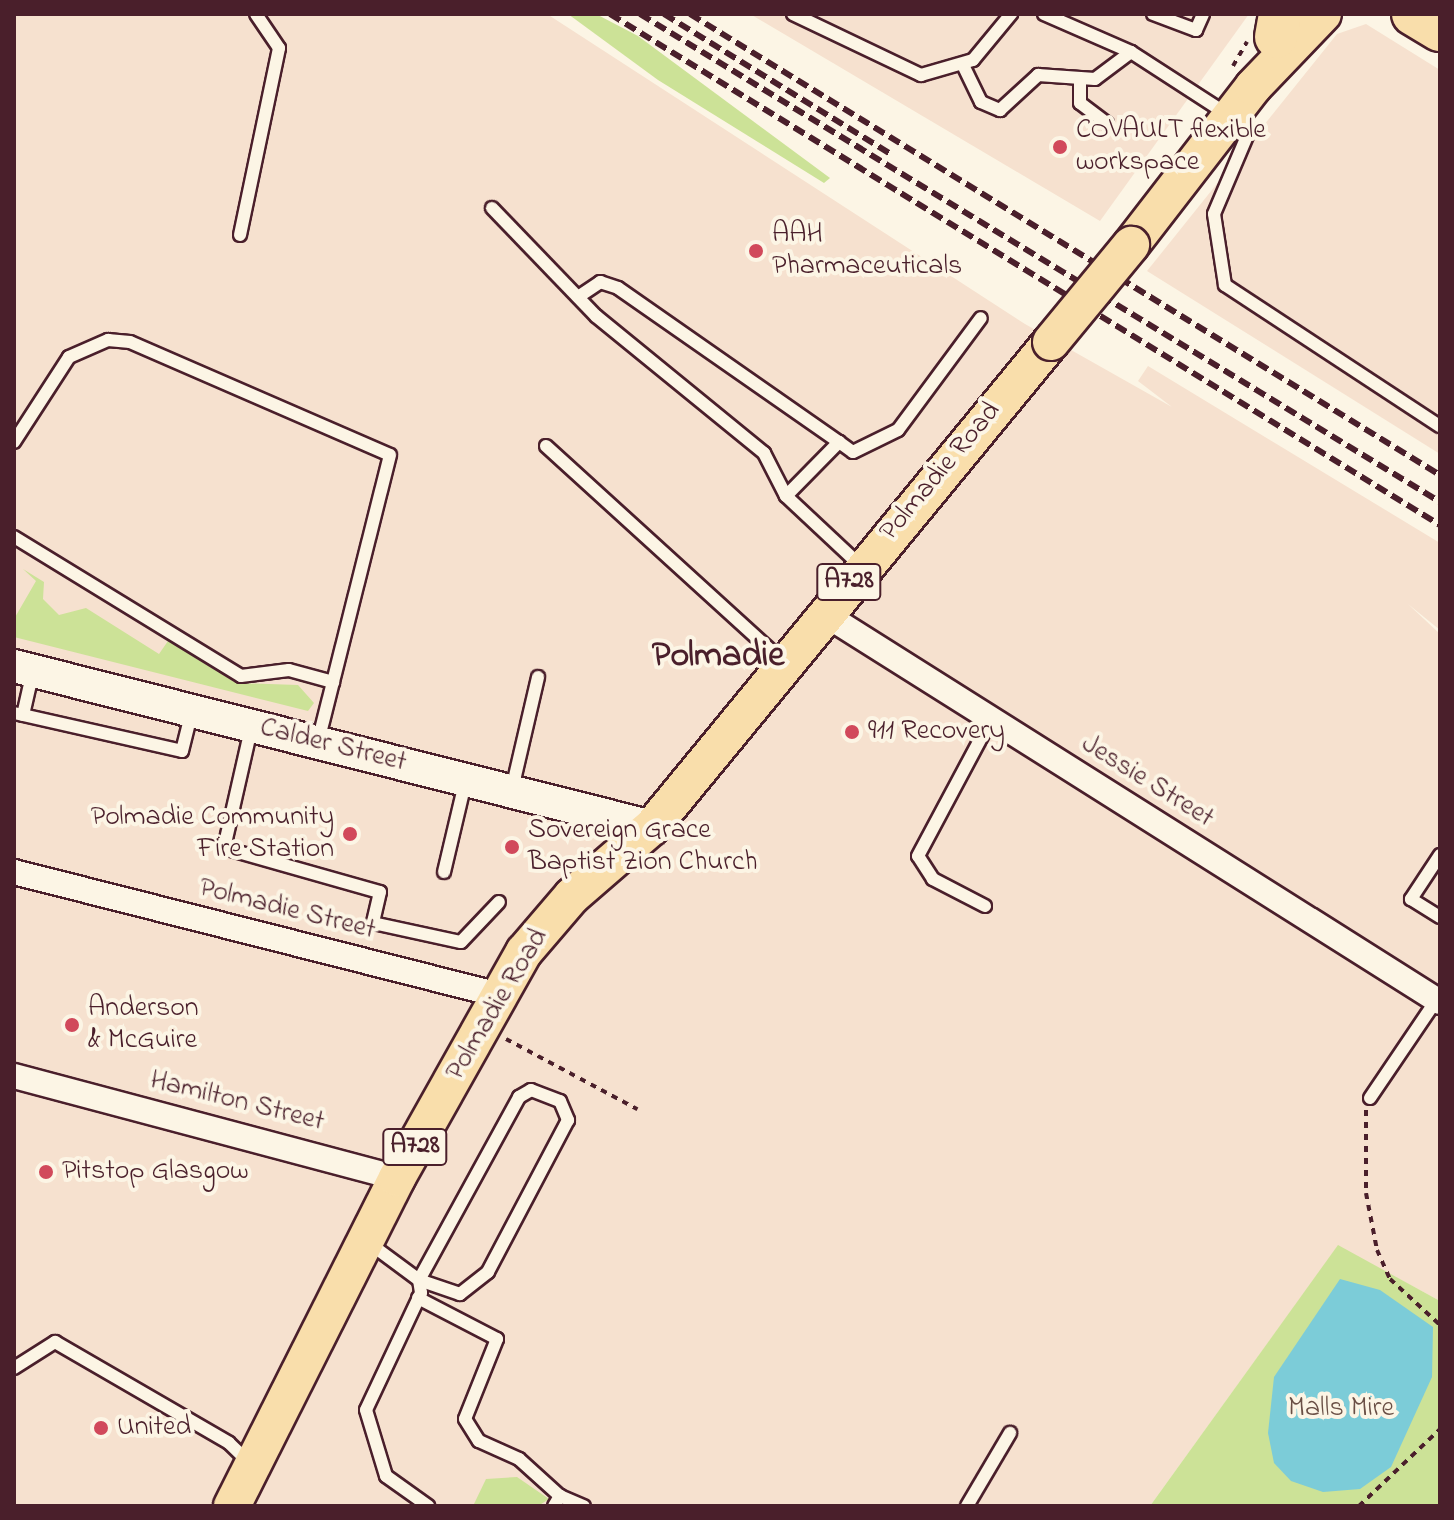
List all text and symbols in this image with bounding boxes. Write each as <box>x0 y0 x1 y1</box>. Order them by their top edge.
place label: COVAULT flexible workspace <box>1076 114 1266 180</box>
marker: COVAULT flexible workspace <box>1051 138 1069 156</box>
place label: AAH Pharmaceuticals <box>772 218 962 284</box>
marker: AAH Pharmaceuticals <box>747 242 765 260</box>
street label: Polmadie Road <box>873 396 1009 548</box>
road number: A728 <box>815 560 883 604</box>
district label: Polmadie <box>652 635 784 679</box>
street label: Calder Street <box>256 712 410 780</box>
place label: 911 Recovery <box>868 715 1005 749</box>
marker: 911 Recovery <box>843 723 861 741</box>
street label: Jessie Street <box>1075 728 1219 836</box>
place label: Polmadie Community Fire Station <box>91 801 334 867</box>
place label: Sovereign Grace Baptist Zion Church <box>528 814 758 880</box>
marker: Polmadie Community Fire Station <box>341 825 359 843</box>
marker: Sovereign Grace Baptist Zion Church <box>503 838 521 856</box>
street label: Polmadie Street <box>195 872 379 948</box>
street label: Polmadie Road <box>440 923 556 1087</box>
place label: Anderson & McGuire <box>88 992 199 1058</box>
marker: Anderson & McGuire <box>63 1016 81 1034</box>
street label: Hamilton Street <box>146 1064 328 1140</box>
road number: A728 <box>381 1125 449 1169</box>
place label: Pitstop Glasgow <box>62 1155 249 1189</box>
marker: Pitstop Glasgow <box>37 1163 55 1181</box>
park label: Malls Mire <box>1288 1392 1394 1426</box>
place label: United <box>117 1411 191 1445</box>
marker: United <box>92 1419 110 1437</box>

